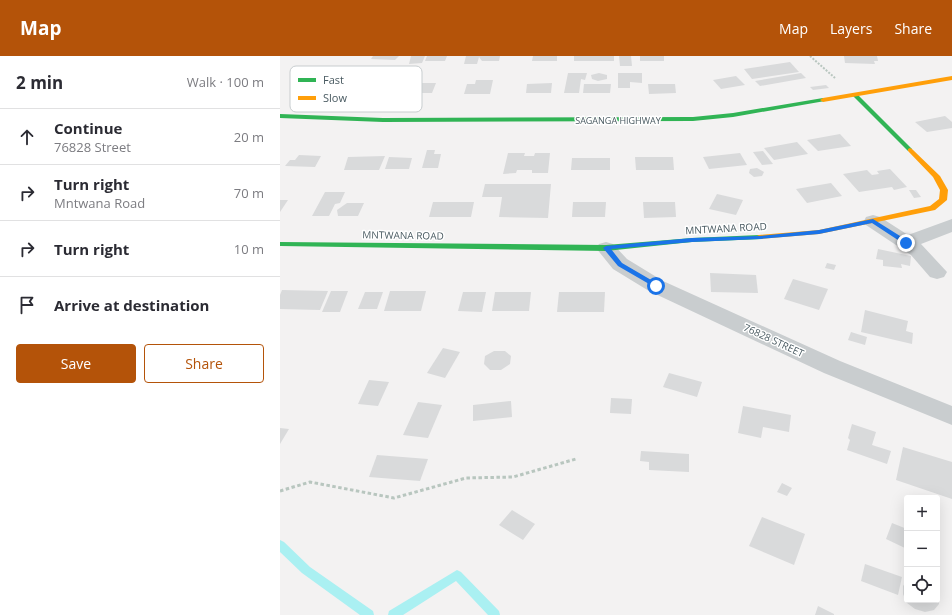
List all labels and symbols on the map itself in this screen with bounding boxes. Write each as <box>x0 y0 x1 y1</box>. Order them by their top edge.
legend <box>290 66 422 112</box>
text: Fast <box>323 72 344 87</box>
text: Slow <box>323 90 347 105</box>
street label: SAGANGA HIGHWAY <box>575 114 662 127</box>
street label: MNTWANA ROAD <box>685 219 767 237</box>
street label: MNTWANA ROAD <box>362 227 444 243</box>
route end <box>897 234 915 252</box>
route start <box>647 277 665 295</box>
street label: 76828 STREET <box>742 320 807 360</box>

